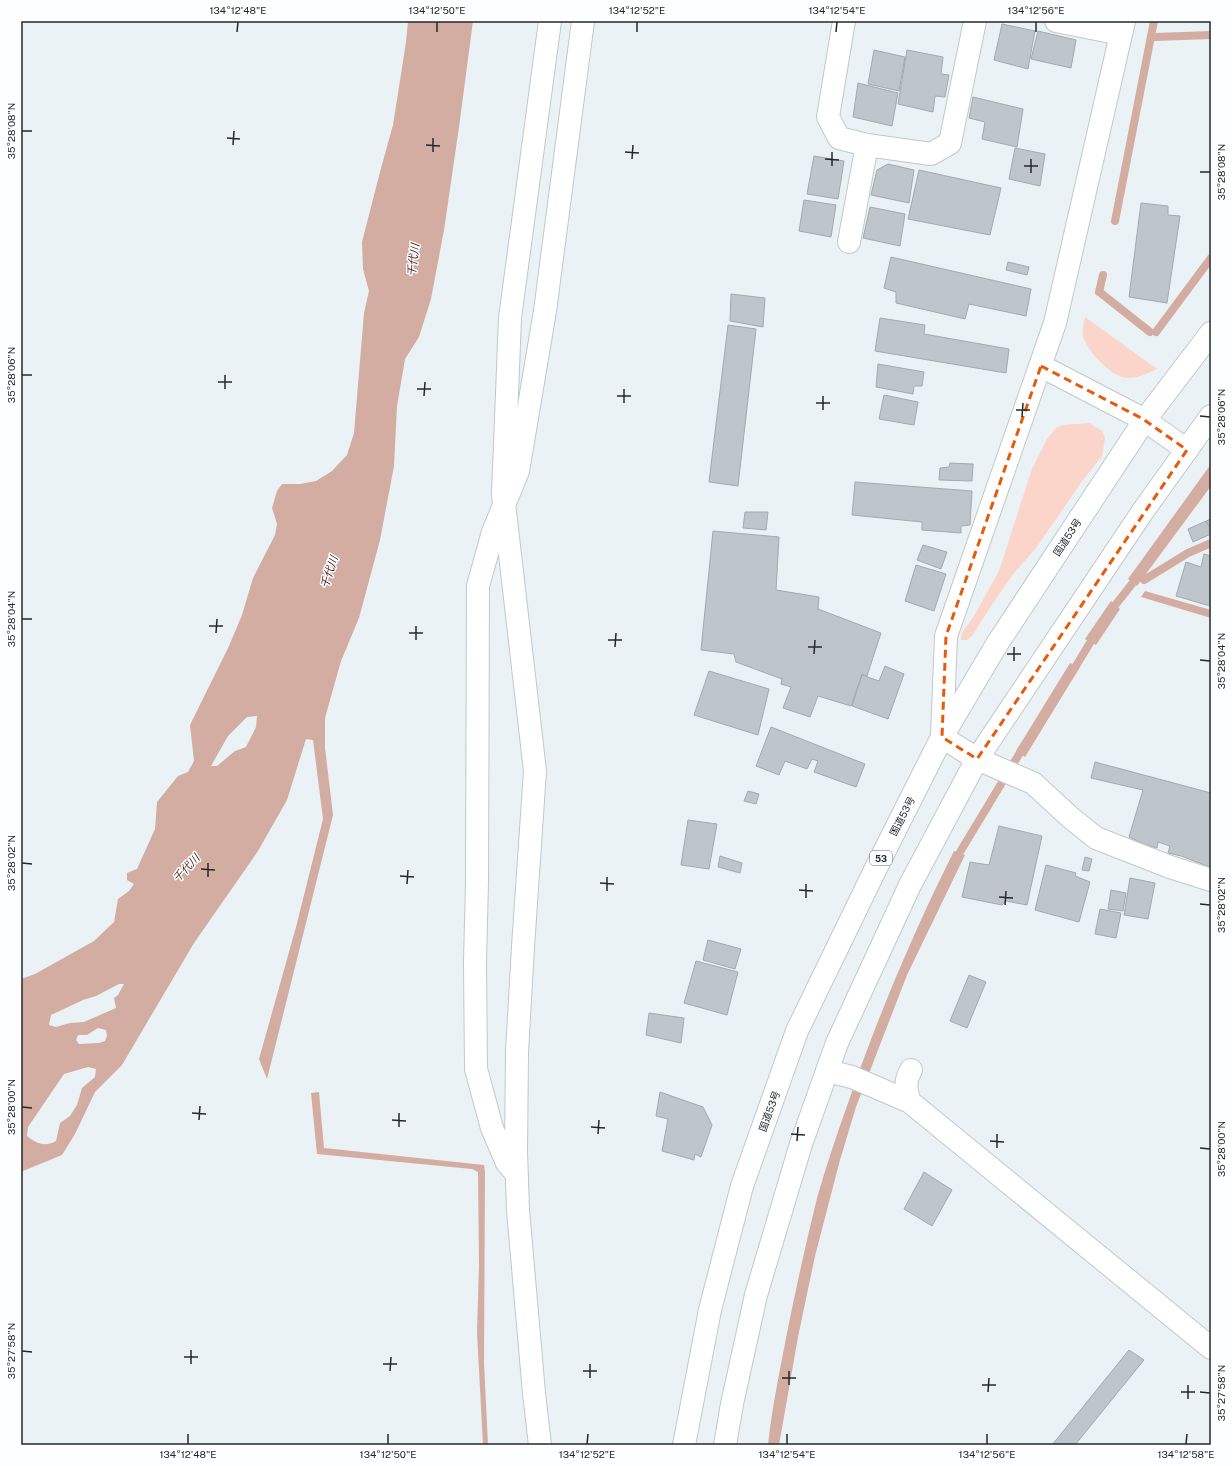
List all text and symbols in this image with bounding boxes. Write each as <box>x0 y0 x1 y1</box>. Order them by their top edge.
text: 134°12'48"E <box>210 4 267 16</box>
text: 134°12'50"E <box>409 4 465 16</box>
text: 134°12'52"E <box>609 4 665 16</box>
text: 134°12'54"E <box>809 4 865 16</box>
text: 134°12'56"E <box>1008 4 1064 16</box>
text: 35°28'08"N <box>5 103 17 159</box>
text: 35°28'08"N <box>1215 144 1227 200</box>
water label: 千代川 <box>405 242 421 277</box>
text: 35°28'06"N <box>5 347 17 403</box>
text: 35°28'06"N <box>1215 389 1227 445</box>
street label: 国道53号 <box>1050 516 1084 558</box>
water label: 千代川 <box>318 554 340 590</box>
text: 35°28'04"N <box>5 591 17 647</box>
text: 35°28'04"N <box>1215 633 1227 689</box>
street label: 国道53号 <box>887 794 917 838</box>
text: 35°28'02"N <box>5 835 17 891</box>
water label: 千代川 <box>170 851 202 884</box>
road number: 53 <box>870 851 892 865</box>
text: 35°28'02"N <box>1215 877 1227 933</box>
text: 35°28'00"N <box>5 1079 17 1135</box>
street label: 国道53号 <box>756 1089 782 1133</box>
text: 35°28'00"N <box>1215 1121 1227 1177</box>
text: 35°27'58"N <box>5 1323 17 1379</box>
text: 35°27'58"N <box>1215 1365 1227 1421</box>
text: 134°12'48"E <box>160 1448 217 1460</box>
text: 134°12'50"E <box>360 1448 416 1460</box>
text: 134°12'52"E <box>559 1448 615 1460</box>
text: 134°12'54"E <box>759 1448 815 1460</box>
text: 134°12'56"E <box>959 1448 1015 1460</box>
text: 134°12'58"E <box>1157 1448 1215 1460</box>

